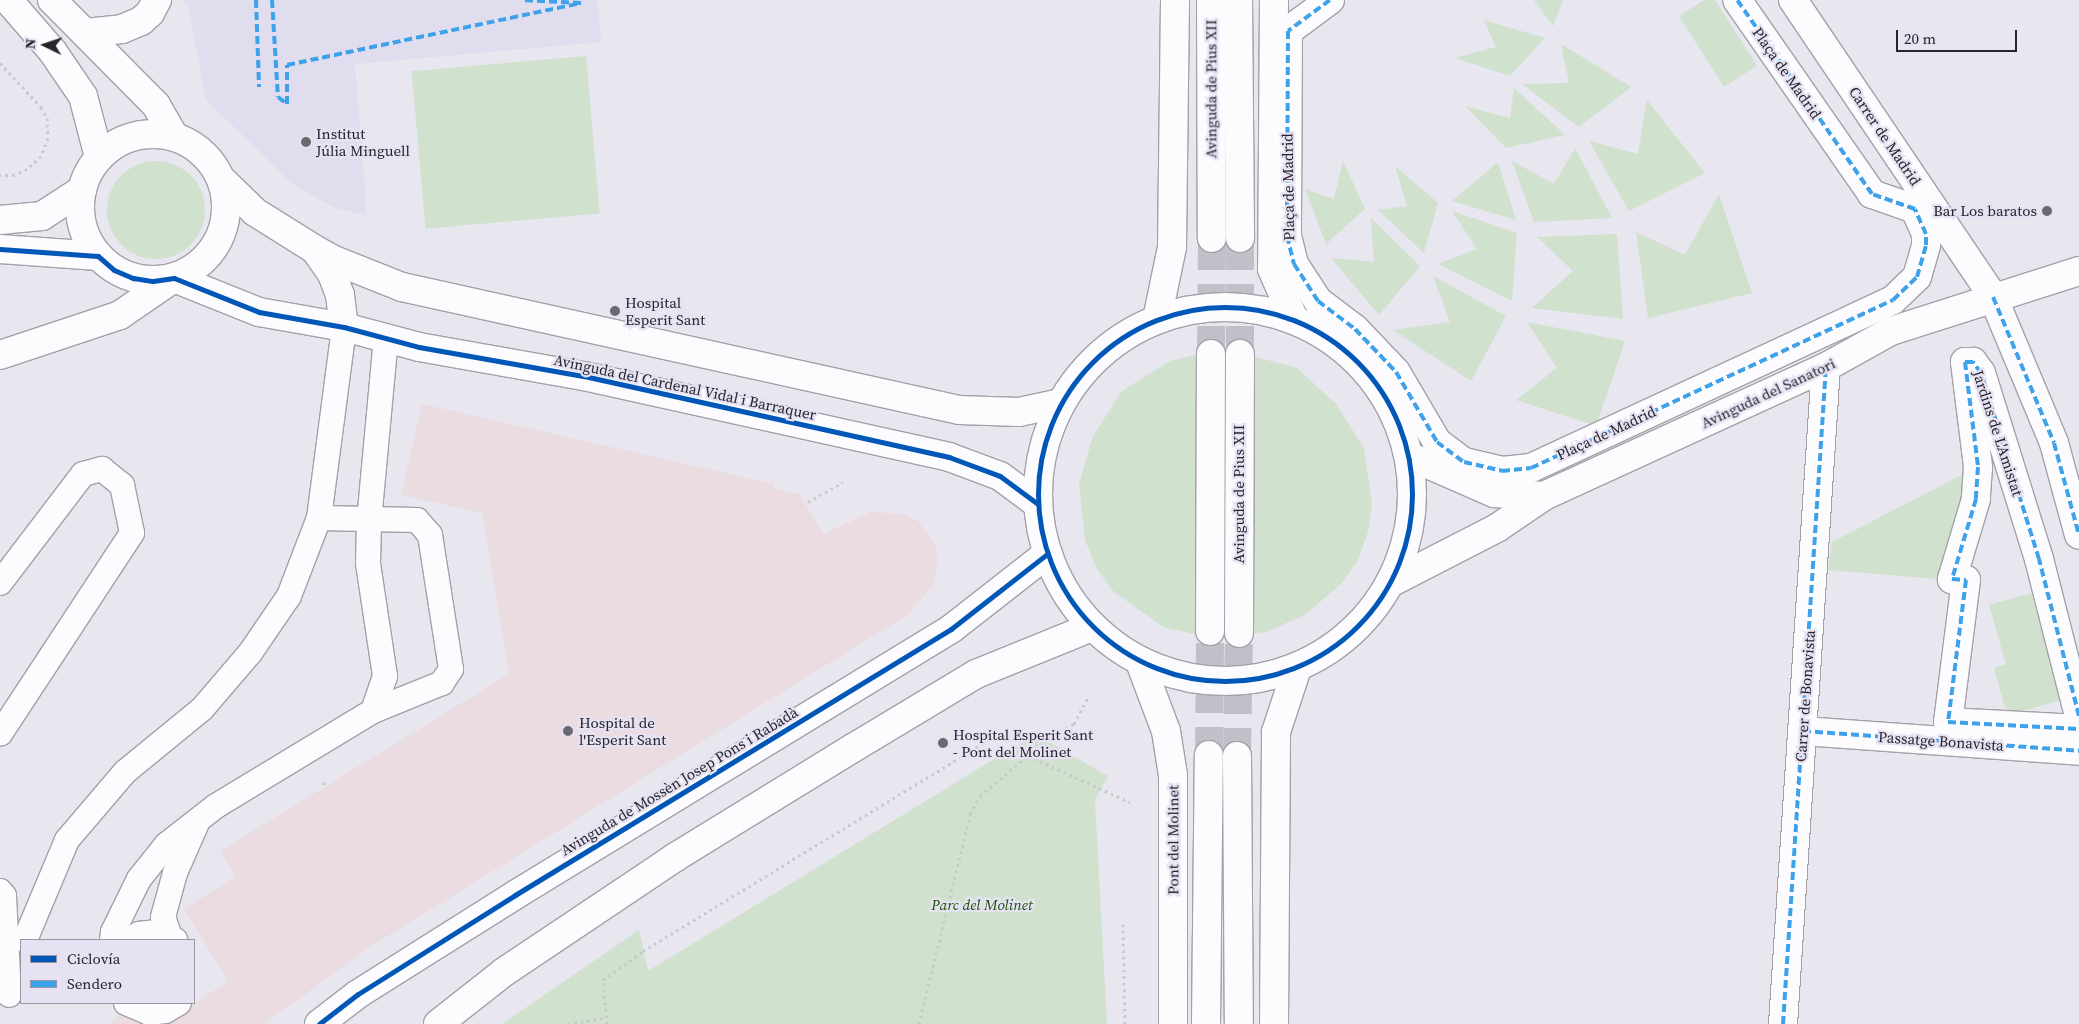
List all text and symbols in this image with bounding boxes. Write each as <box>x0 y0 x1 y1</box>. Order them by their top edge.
north arrow <box>20 20 70 70</box>
street label: Avinguda de Pius XII <box>1202 20 1220 158</box>
scale bar <box>1899 20 2020 52</box>
street label: Plaça de Madrid <box>1749 24 1825 122</box>
text: 20 m <box>1904 28 1936 49</box>
text: N <box>20 38 40 50</box>
street label: Carrer de Madrid <box>1845 83 1925 189</box>
place label: Institut Júlia Minguell <box>316 124 410 159</box>
street label: Plaça de Madrid <box>1278 133 1298 241</box>
marker: Institut Júlia Minguell <box>300 136 312 148</box>
place label: Bar Los baratos <box>1933 202 2037 220</box>
marker: Bar Los baratos <box>2041 205 2053 217</box>
place label: Hospital Esperit Sant <box>625 293 705 328</box>
marker: Hospital Esperit Sant <box>609 305 621 317</box>
street label: Avinguda del Cardenal Vidal i Barraquer <box>552 350 818 424</box>
street label: Avinguda del Sanatori <box>1698 354 1838 432</box>
street label: Jardins de L'Amistat <box>1969 368 2027 498</box>
street label: Plaça de Madrid <box>1553 402 1659 464</box>
street label: Avinguda de Pius XII <box>1230 425 1248 563</box>
street label: Carrer de Bonavista <box>1791 630 1819 762</box>
street label: Avinguda de Mossèn Josep Pons i Rabadà <box>557 703 801 859</box>
place label: Hospital de l'Esperit Sant <box>579 713 666 748</box>
marker: Hospital de l'Esperit Sant <box>561 724 575 738</box>
place label: Hospital Esperit Sant - Pont del Molinet <box>953 725 1093 760</box>
street label: Passatge Bonavista <box>1878 728 2004 754</box>
marker: Hospital Esperit Sant - Pont del Molinet <box>937 737 949 749</box>
street label: Pont del Molinet <box>1164 785 1182 895</box>
park label: Parc del Molinet <box>931 896 1033 914</box>
legend <box>20 939 195 1004</box>
text: Ciclovía <box>67 948 120 969</box>
text: Sendero <box>67 973 122 994</box>

